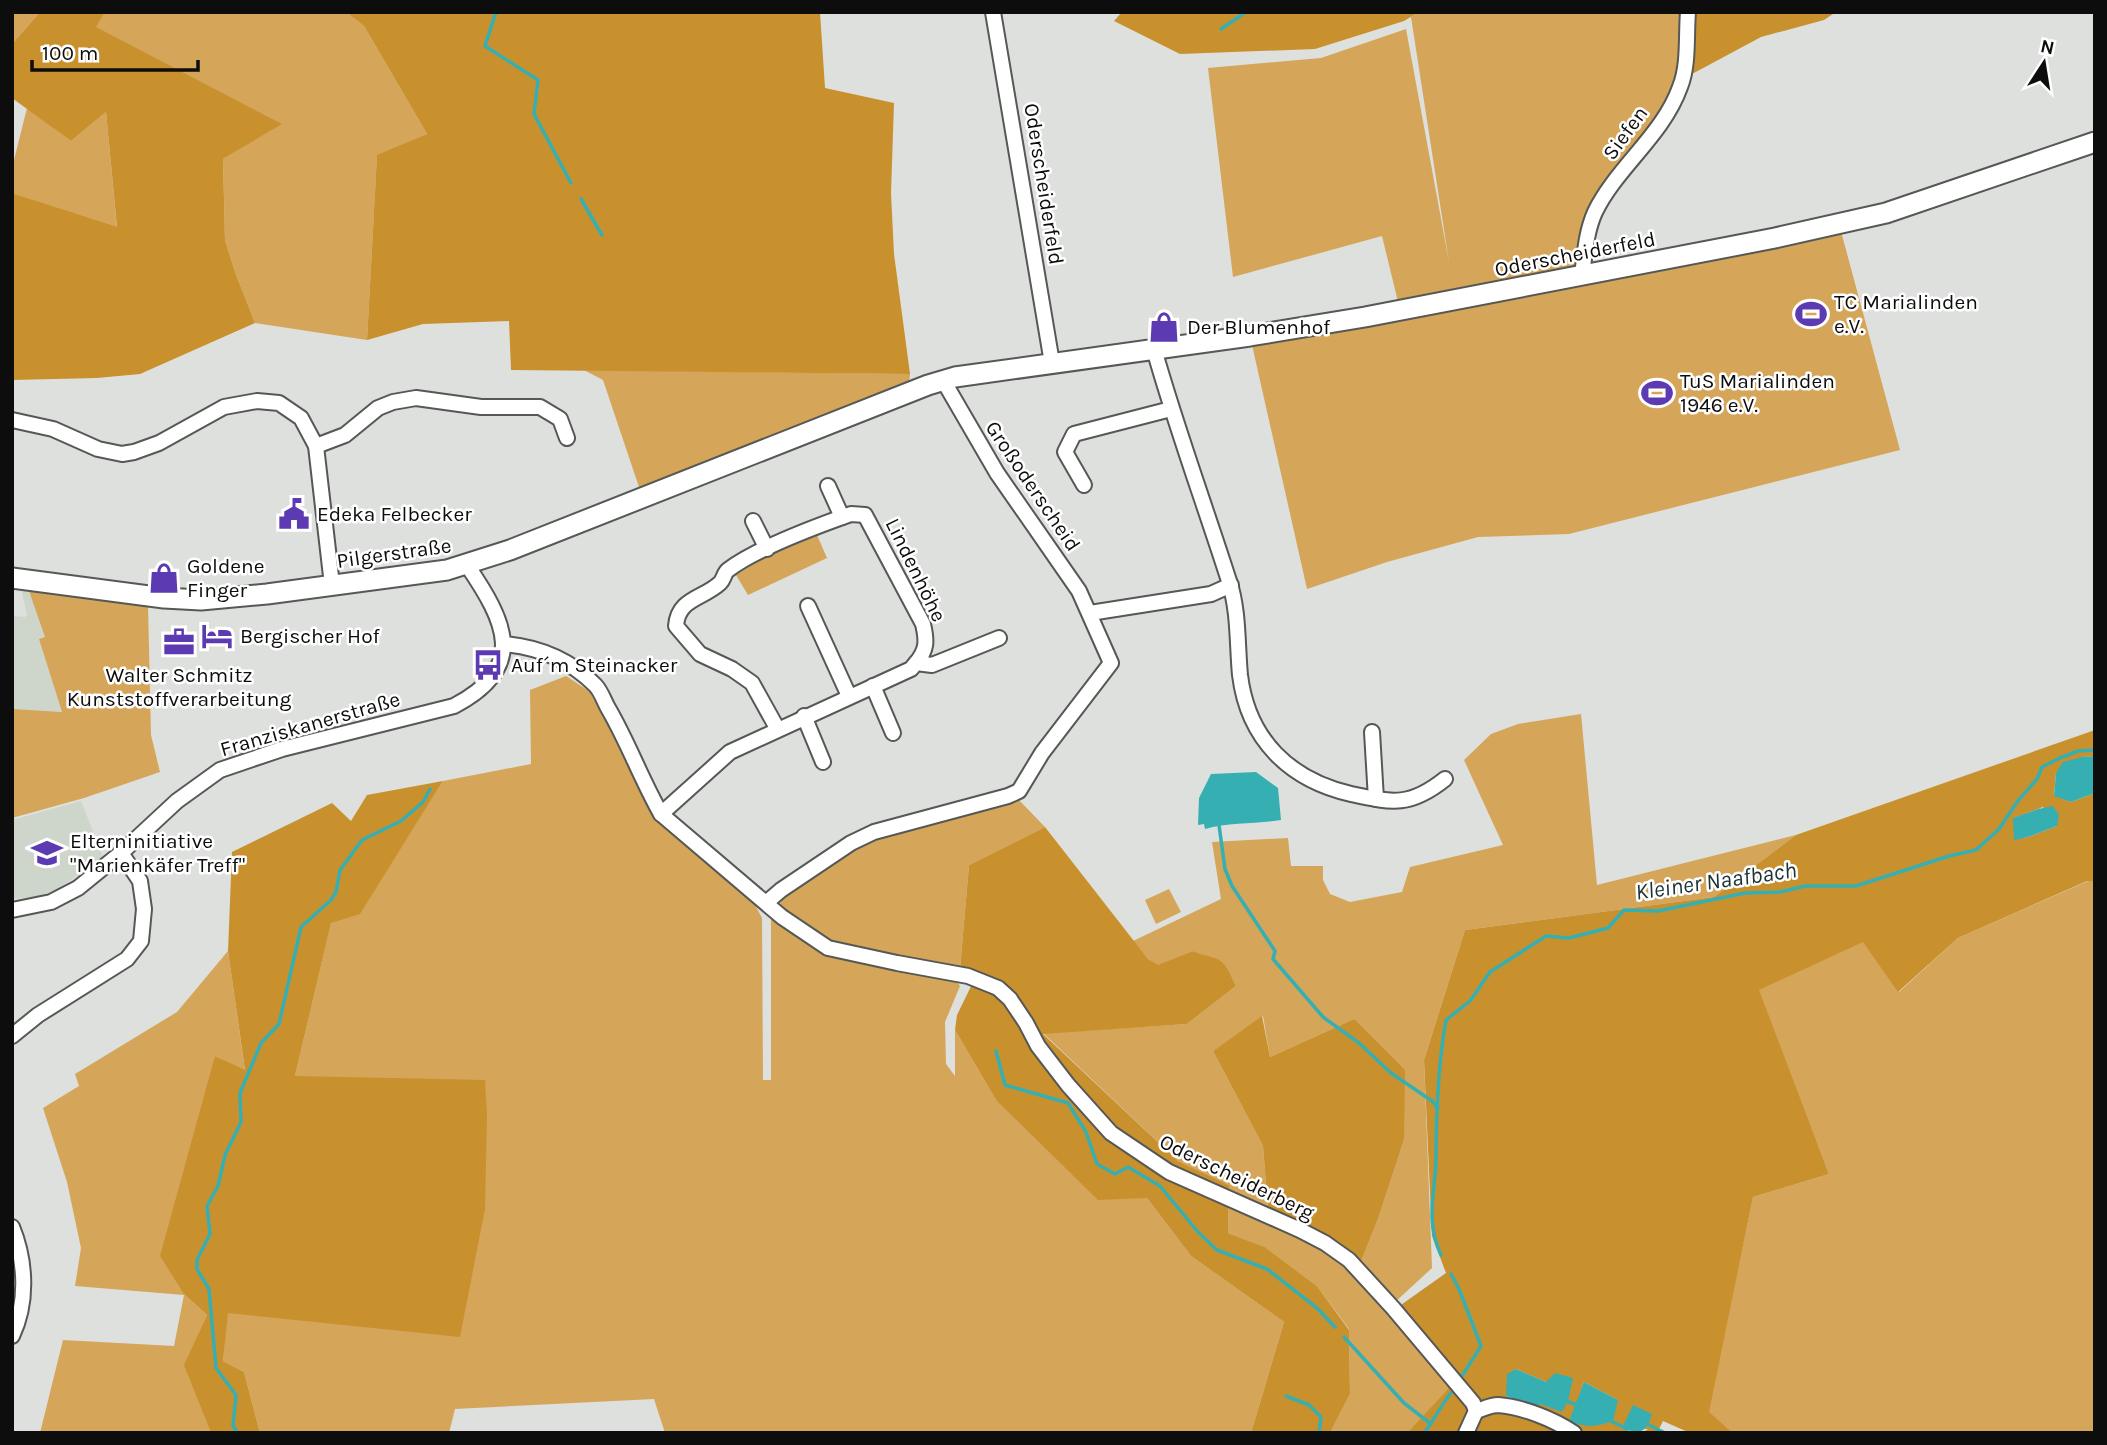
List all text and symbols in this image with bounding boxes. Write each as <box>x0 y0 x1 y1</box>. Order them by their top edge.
scale bar <box>32 28 198 72</box>
north arrow <box>2009 28 2079 98</box>
text: N <box>2038 35 2056 60</box>
text: 100 m <box>42 41 99 65</box>
street label: Oderscheiderfeld <box>1019 102 1069 266</box>
street label: Siefen <box>1598 102 1652 164</box>
street label: Oderscheiderfeld <box>1493 227 1657 281</box>
place label: TC Marialinden e.V. <box>1834 290 1978 338</box>
sports icon: TC Marialinden e.V. <box>1794 297 1828 331</box>
shop icon: Der Blumenhof <box>1147 310 1181 344</box>
place label: Der Blumenhof <box>1187 315 1331 339</box>
place label: TuS Marialinden 1946 e.V. <box>1680 369 1835 417</box>
sports icon: TuS Marialinden 1946 e.V. <box>1640 376 1674 410</box>
street label: Großoderscheid <box>981 416 1085 556</box>
public building icon: Edeka Felbecker <box>277 497 311 531</box>
place label: Edeka Felbecker <box>317 502 472 526</box>
street label: Lindenhöhe <box>881 514 951 626</box>
street label: Pilgerstraße <box>335 533 453 573</box>
place label: Goldene Finger <box>187 554 265 602</box>
shop icon: Goldene Finger <box>147 561 181 595</box>
hotel icon: Bergischer Hof <box>200 619 234 653</box>
place label: Bergischer Hof <box>240 624 381 648</box>
office icon: Walter Schmitz Kunststoffverarbeitung <box>162 625 196 659</box>
bus stop icon: Auf´m Steinacker <box>471 648 505 682</box>
place label: Auf´m Steinacker <box>511 653 678 677</box>
place label: Walter Schmitz Kunststoffverarbeitung <box>67 663 291 711</box>
street label: Franziskanerstraße <box>217 687 403 761</box>
place label: Elterninitiative "Marienkäfer Treff" <box>70 829 245 877</box>
school or university icon: Elterninitiative "Marienkäfer Treff" <box>30 836 64 870</box>
water label: Kleiner Naafbach <box>1634 856 1798 906</box>
street label: Oderscheiderberg <box>1156 1129 1318 1225</box>

